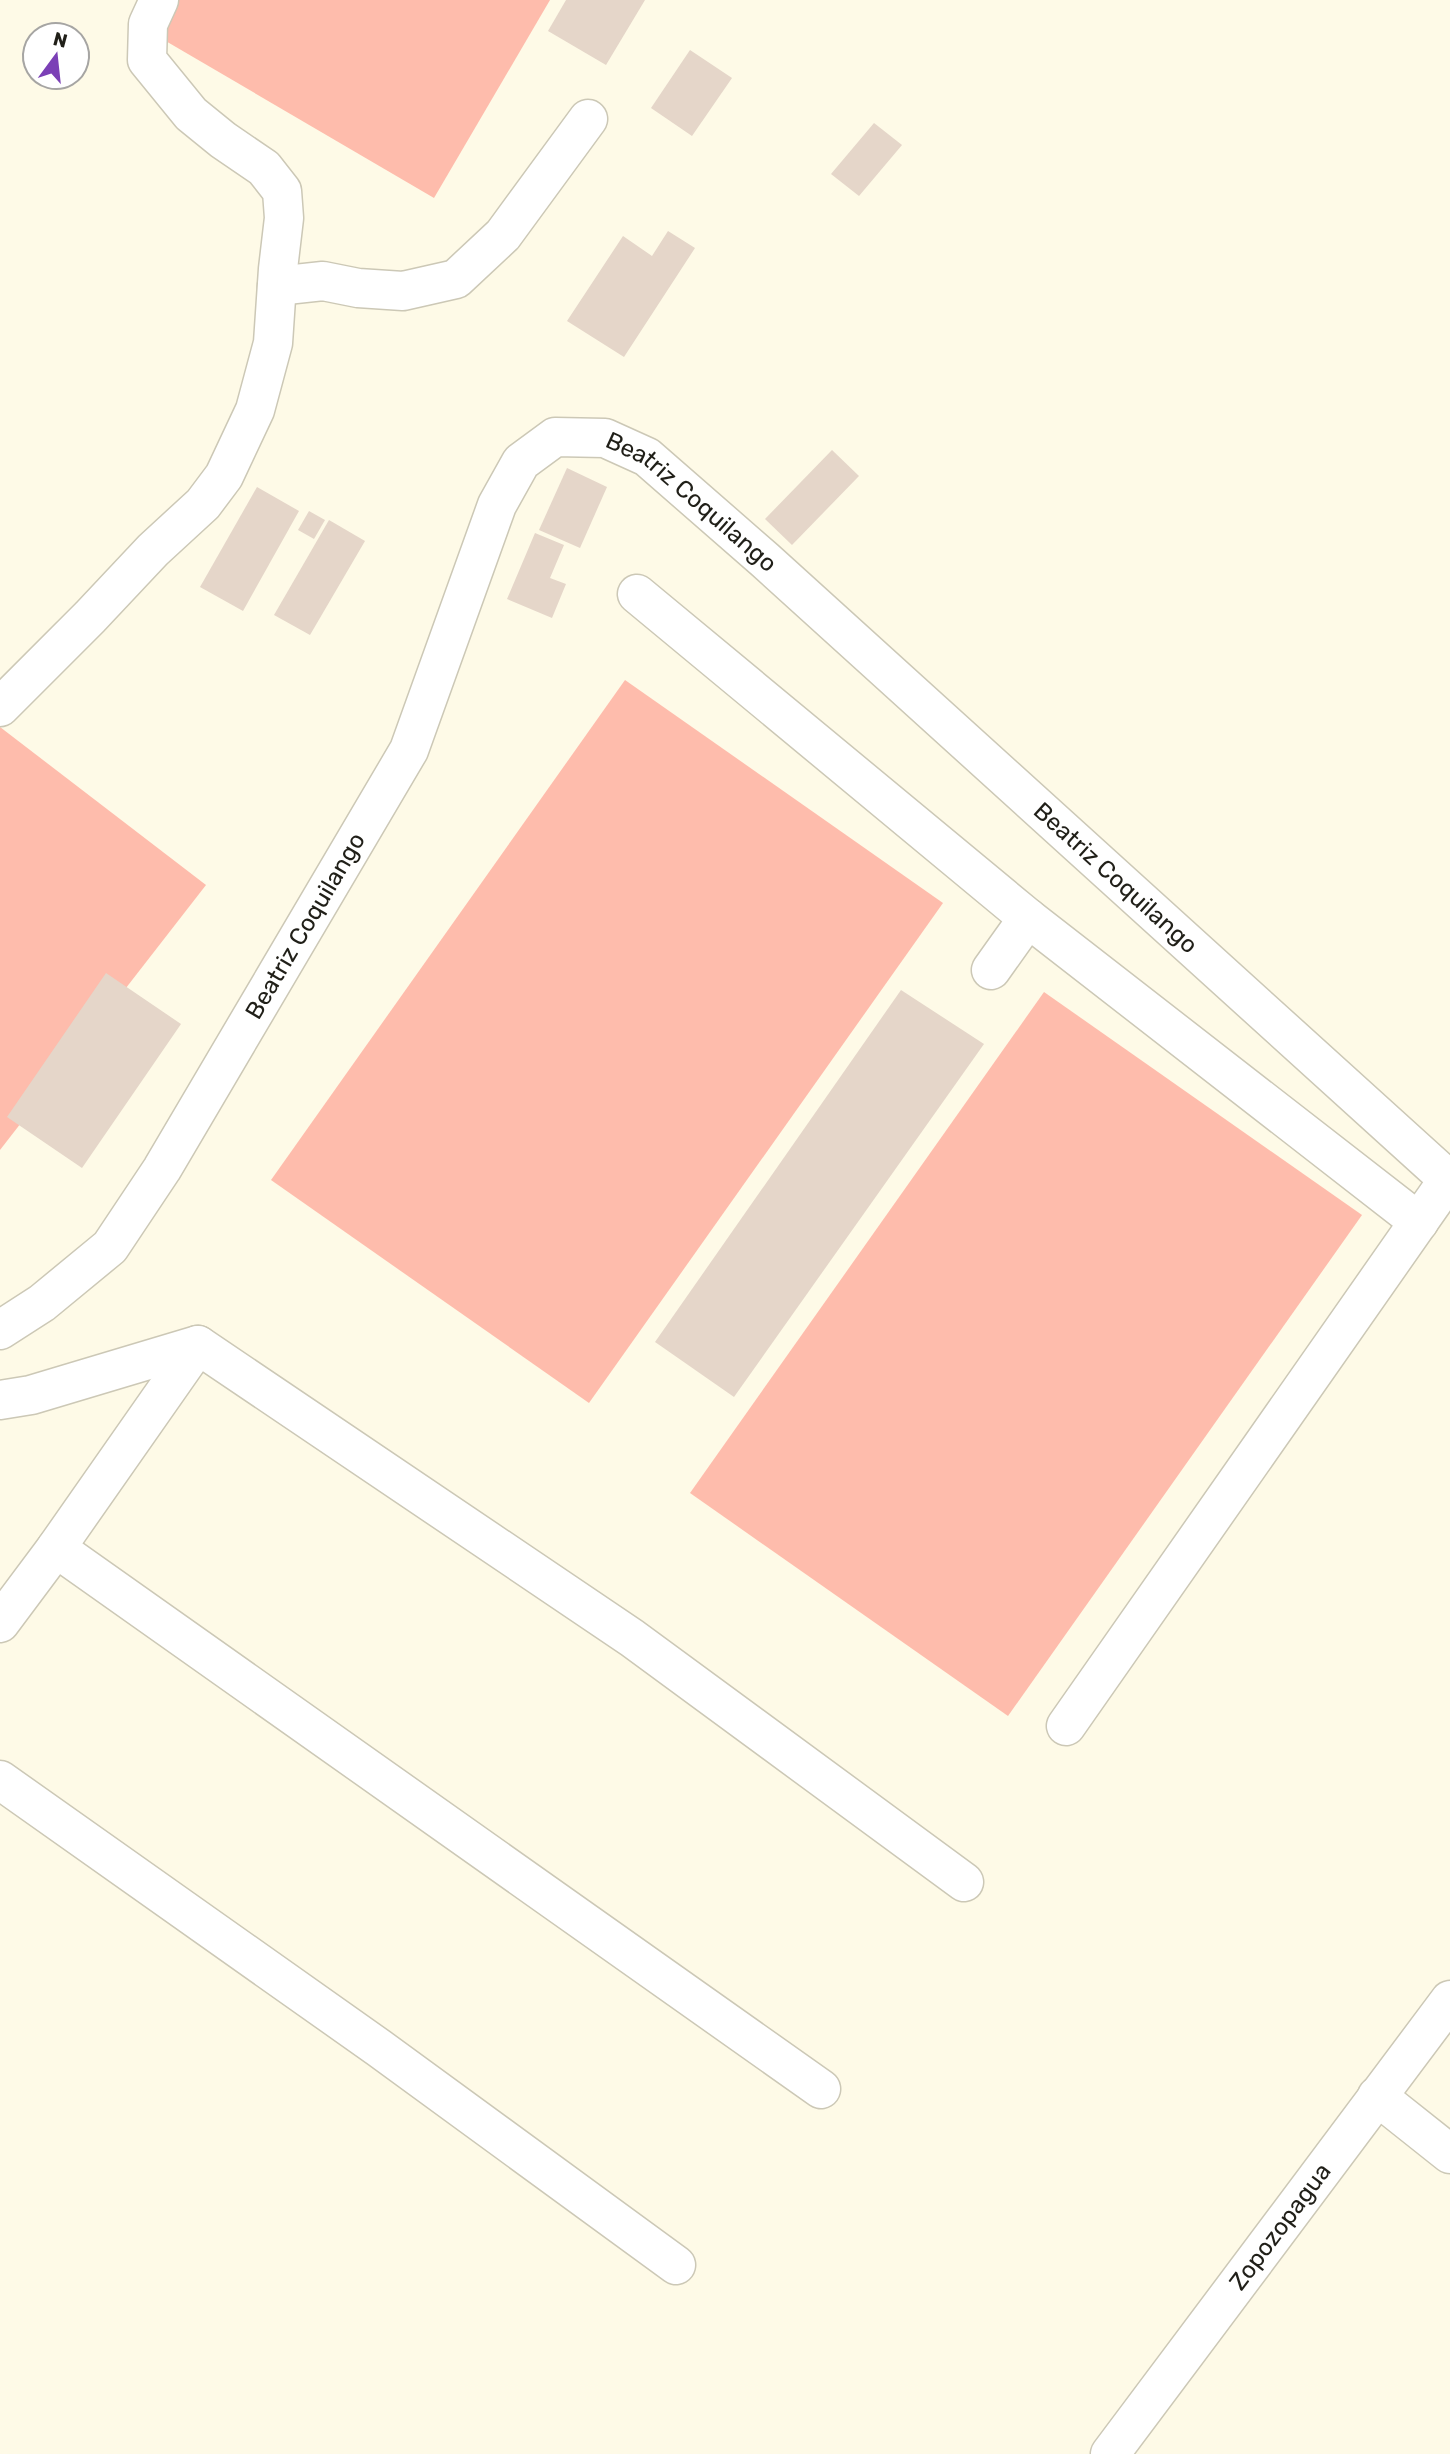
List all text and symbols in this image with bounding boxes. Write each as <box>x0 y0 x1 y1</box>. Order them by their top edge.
north arrow <box>21 21 91 91</box>
text: N <box>51 27 70 53</box>
street label: Beatriz Coquilango <box>601 426 782 578</box>
street label: Beatriz Coquilango <box>1028 797 1203 959</box>
street label: Beatriz Coquilango <box>240 828 371 1024</box>
street label: Zopozopagua <box>1224 2158 1337 2296</box>

